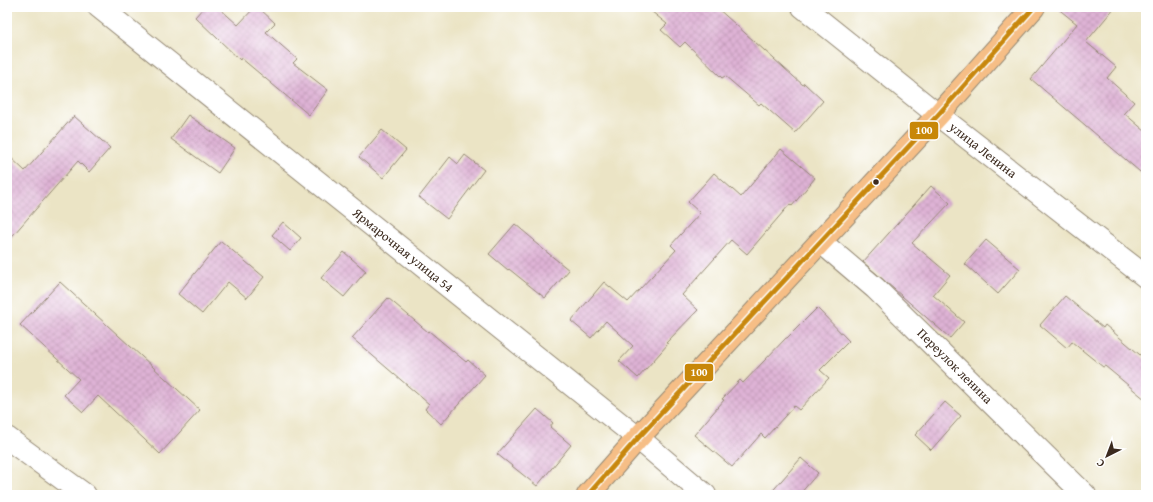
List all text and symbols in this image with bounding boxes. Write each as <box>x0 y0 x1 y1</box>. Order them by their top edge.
street label: улица Ленина <box>944 117 1022 183</box>
line badge: 100 <box>909 121 939 140</box>
text: 100 <box>915 122 933 138</box>
unlabelled marker <box>871 177 881 187</box>
street label: Ярмарочная улица 54 <box>348 203 457 297</box>
street label: Переулок ленина <box>913 324 998 409</box>
line badge: 100 <box>684 363 714 382</box>
text: 100 <box>690 364 708 380</box>
north arrow <box>1087 436 1127 476</box>
text: С <box>1093 455 1108 471</box>

